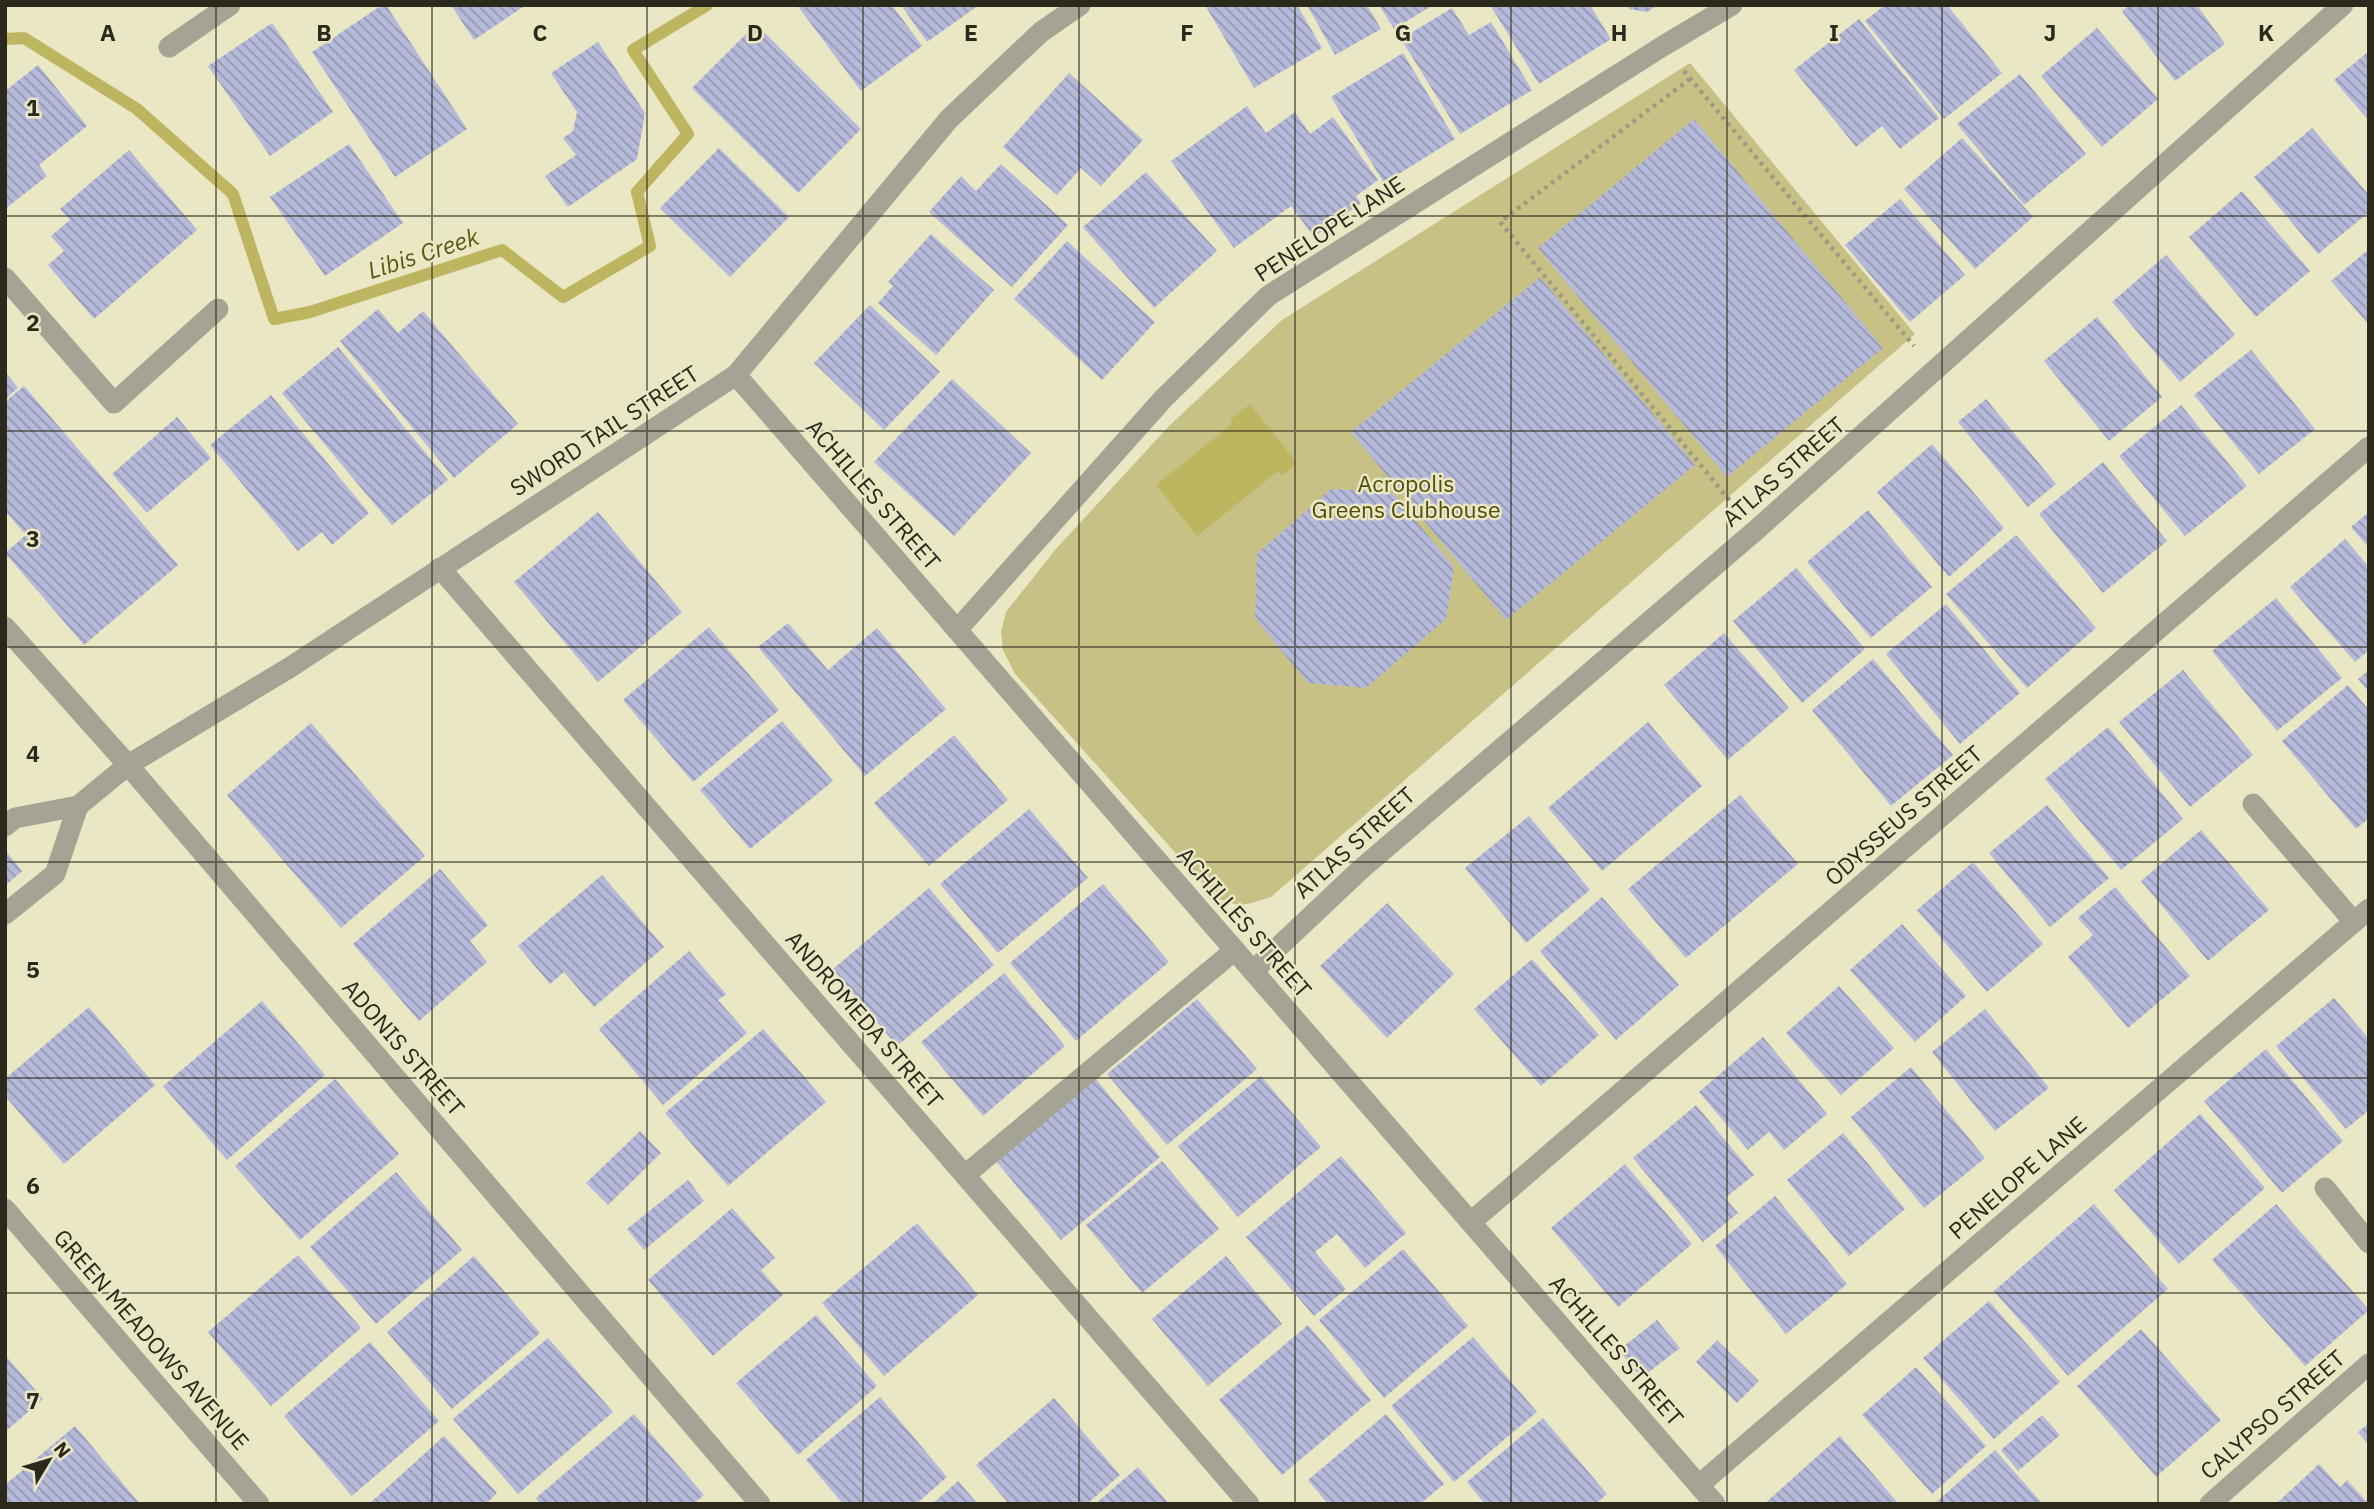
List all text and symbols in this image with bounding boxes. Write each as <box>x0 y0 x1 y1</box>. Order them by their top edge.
text: A <box>100 17 116 47</box>
text: B <box>316 17 332 47</box>
text: C <box>533 17 548 47</box>
text: D <box>747 17 763 47</box>
text: E <box>964 17 978 47</box>
text: F <box>1180 17 1194 47</box>
text: G <box>1395 17 1411 47</box>
text: H <box>1611 17 1627 47</box>
text: I <box>1829 17 1839 47</box>
text: J <box>2044 17 2056 47</box>
text: K <box>2258 17 2274 47</box>
text: 1 <box>26 92 40 122</box>
street label: PENELOPE LANE <box>1248 168 1410 288</box>
water label: Libis Creek <box>363 220 483 286</box>
text: 2 <box>26 307 40 337</box>
street label: SWORD TAIL STREET <box>504 358 704 502</box>
street label: ATLAS STREET <box>1715 410 1851 532</box>
street label: ACHILLES STREET <box>800 412 948 576</box>
park label: Acropolis Greens Clubhouse <box>1311 468 1501 524</box>
text: 3 <box>26 523 40 553</box>
text: 4 <box>26 738 40 768</box>
street label: ODYSSEUS STREET <box>1818 738 1988 892</box>
street label: ATLAS STREET <box>1287 780 1421 904</box>
street label: ACHILLES STREET <box>1171 840 1319 1004</box>
street label: ANDROMEDA STREET <box>780 924 950 1114</box>
text: 5 <box>26 954 40 984</box>
street label: ADONIS STREET <box>336 972 472 1122</box>
street label: PENELOPE LANE <box>1942 1109 2092 1245</box>
text: 6 <box>26 1170 40 1200</box>
street label: GREEN MEADOWS AVENUE <box>49 1223 255 1455</box>
street label: ACHILLES STREET <box>1543 1268 1691 1432</box>
street label: CALYPSO STREET <box>2193 1343 2351 1485</box>
text: 7 <box>26 1385 40 1415</box>
north arrow <box>14 1425 84 1495</box>

